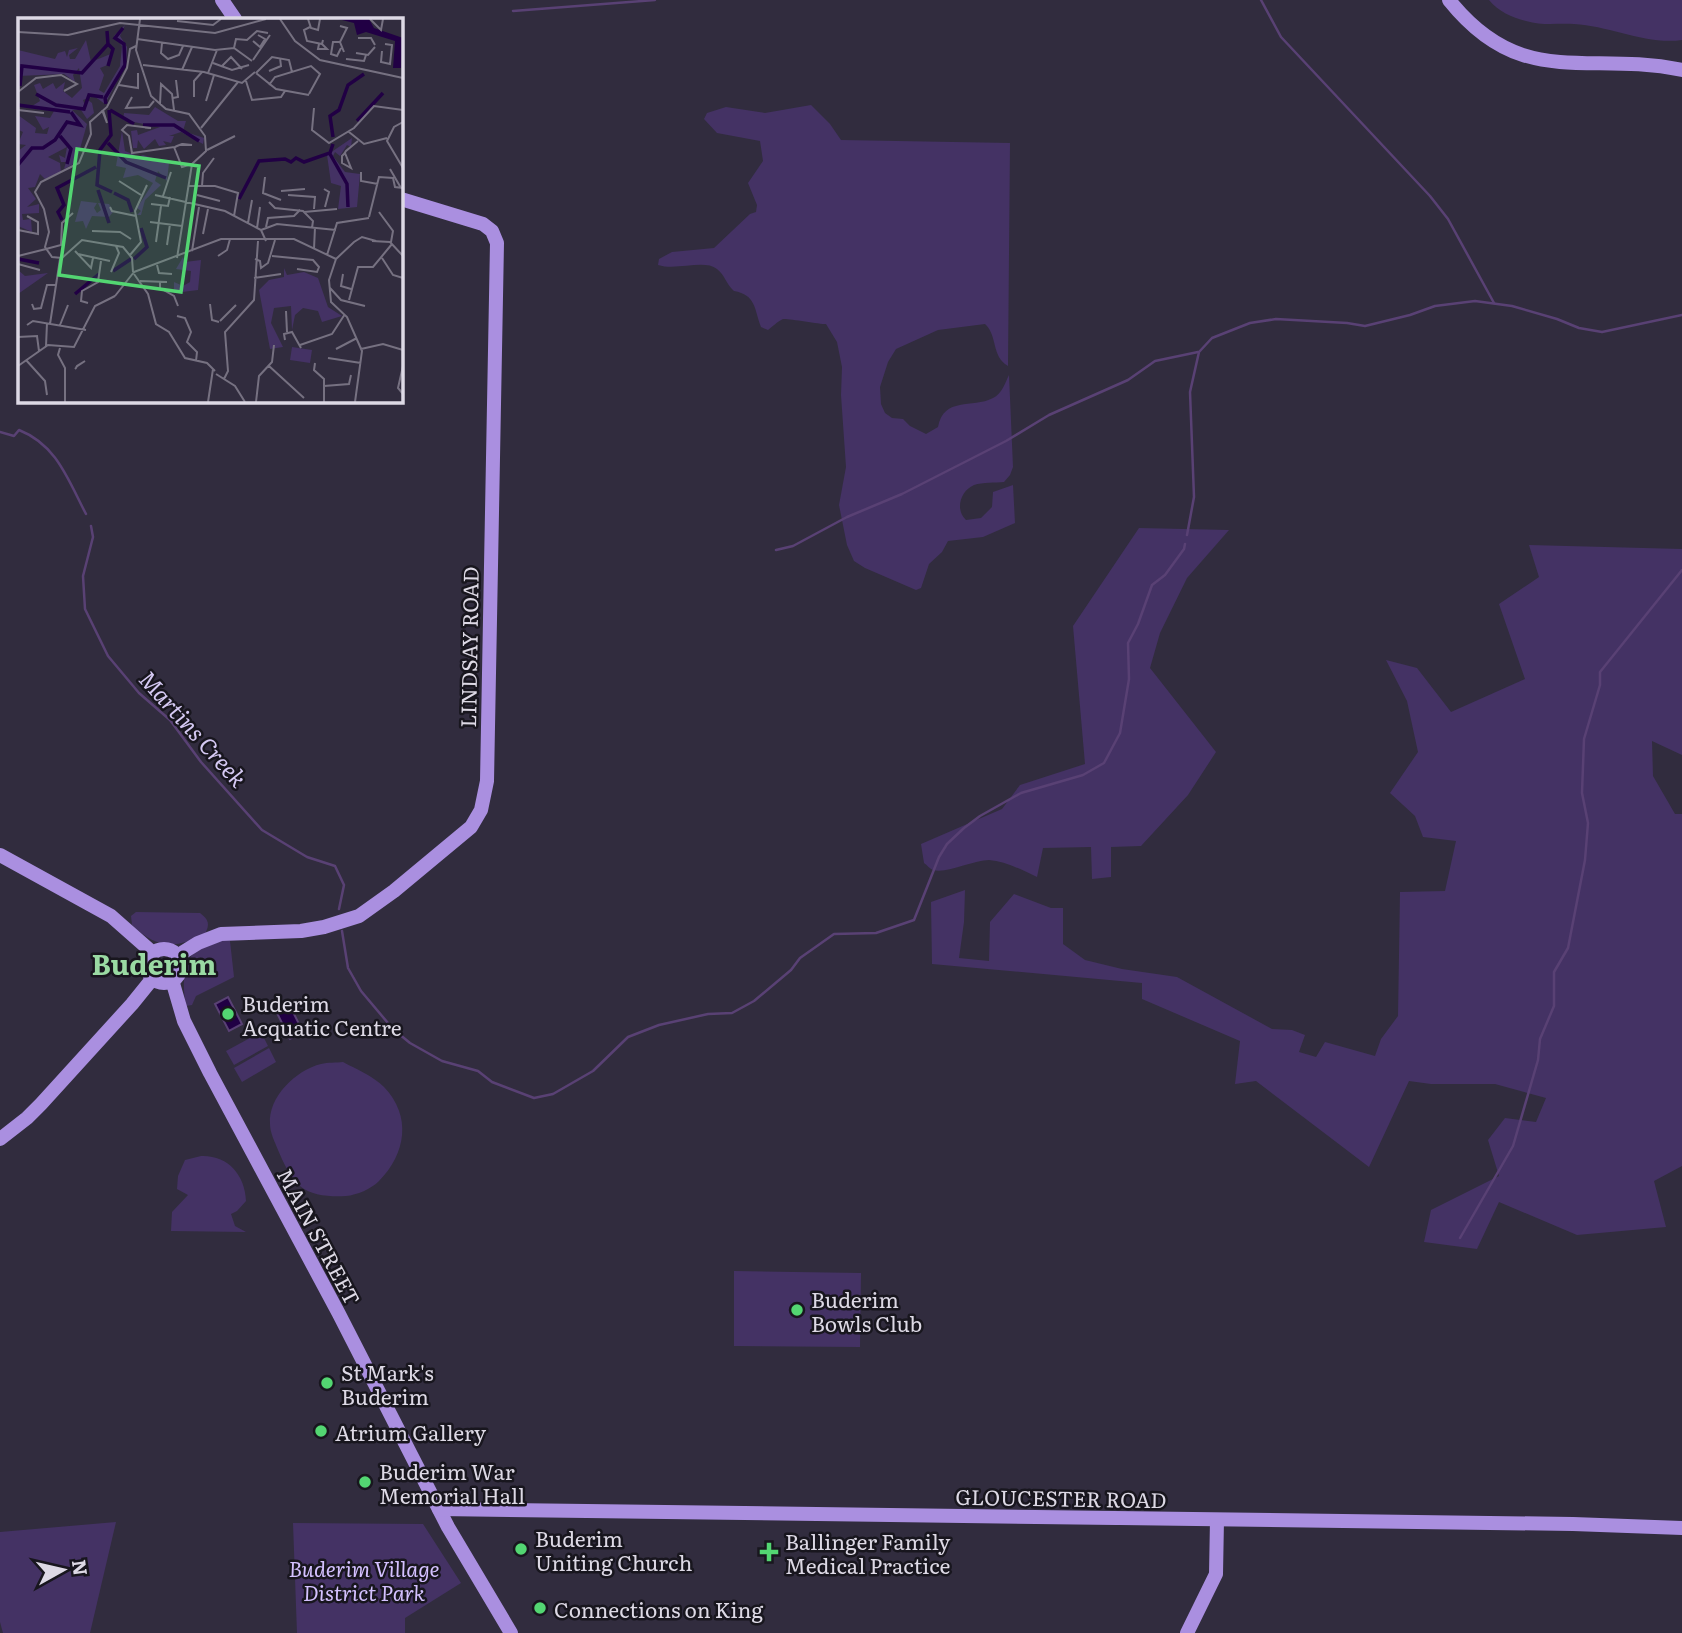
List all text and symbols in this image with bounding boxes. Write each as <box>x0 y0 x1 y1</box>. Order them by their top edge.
inset map <box>18 18 402 402</box>
street label: LINDSAY ROAD <box>451 566 485 728</box>
water label: Martins Creek <box>132 662 256 794</box>
district label: Buderim <box>91 942 217 984</box>
place label: Buderim Acquatic Centre <box>242 987 402 1042</box>
marker: Buderim Acquatic Centre <box>220 1006 236 1022</box>
street label: MAIN STREET <box>271 1162 369 1310</box>
place label: Buderim Bowls Club <box>811 1283 922 1338</box>
marker: Buderim Bowls Club <box>789 1302 805 1318</box>
place label: St Mark's Buderim <box>341 1356 434 1411</box>
marker: St Mark's Buderim <box>319 1375 335 1391</box>
place label: Atrium Gallery <box>335 1416 487 1447</box>
marker: Atrium Gallery <box>313 1423 329 1439</box>
place label: Buderim War Memorial Hall <box>379 1455 525 1510</box>
marker: Buderim War Memorial Hall <box>357 1474 373 1490</box>
street label: GLOUCESTER ROAD <box>955 1480 1167 1514</box>
place label: Buderim Uniting Church <box>535 1522 692 1577</box>
place label: Ballinger Family Medical Practice <box>785 1525 951 1580</box>
north arrow <box>28 1535 98 1605</box>
marker: Buderim Uniting Church <box>513 1541 529 1557</box>
marker: Ballinger Family Medical Practice <box>759 1542 779 1562</box>
park label: Buderim Village District Park <box>289 1552 439 1607</box>
text: N <box>66 1558 96 1577</box>
place label: Connections on King <box>554 1593 764 1624</box>
marker: Connections on King <box>532 1600 548 1616</box>

